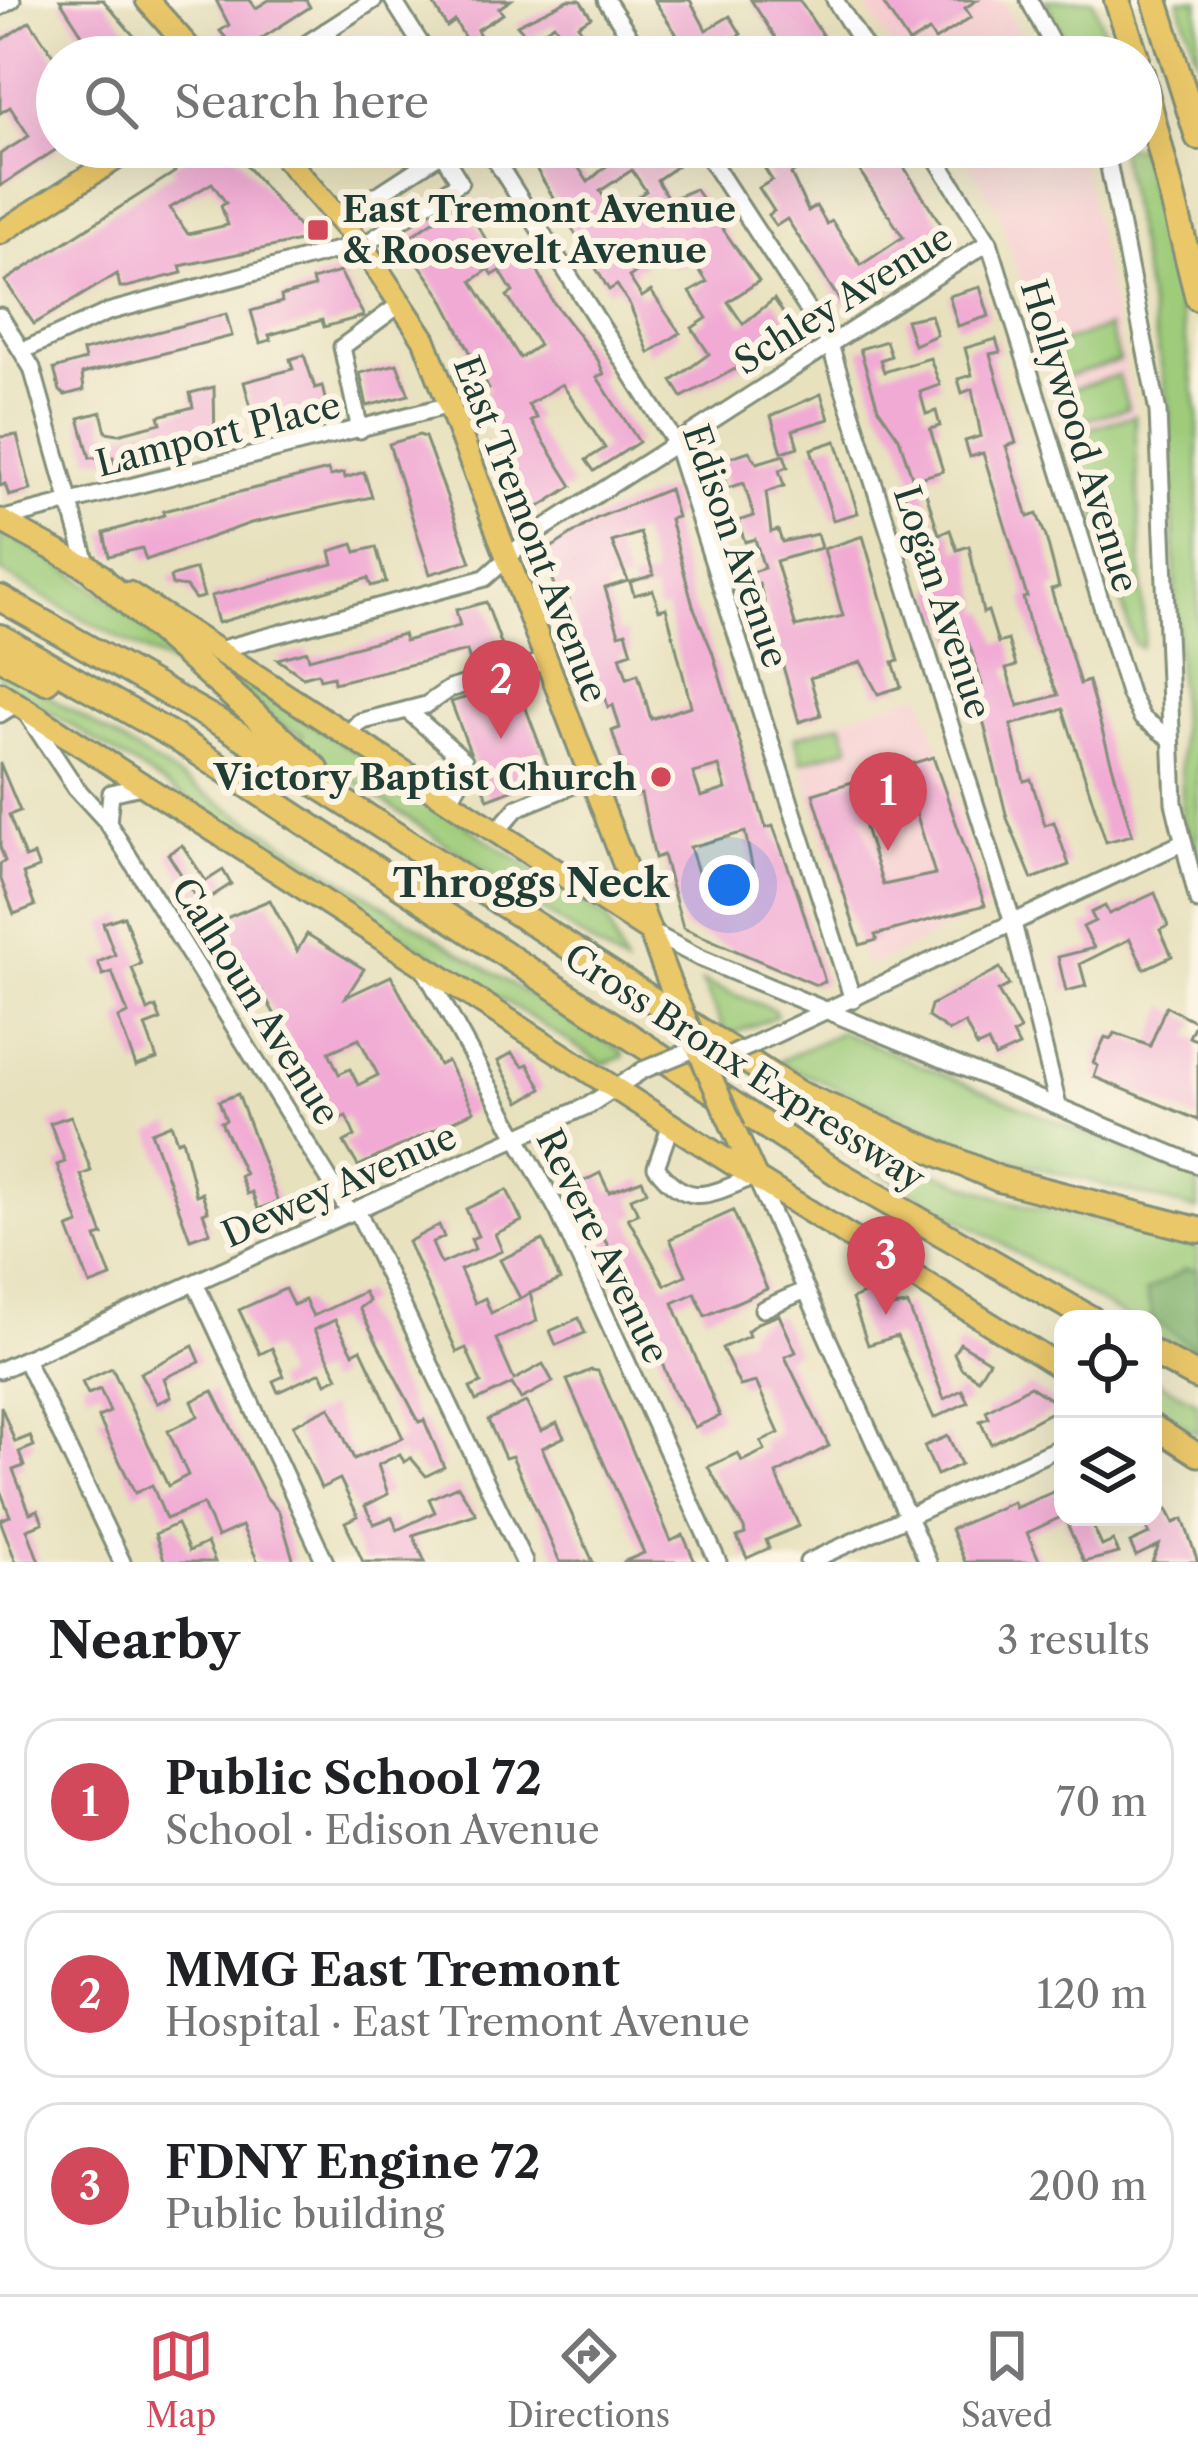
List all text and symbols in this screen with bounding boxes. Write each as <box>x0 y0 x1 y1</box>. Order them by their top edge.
search box <box>36 36 1162 168</box>
icon: search <box>78 69 144 135</box>
text: Search here <box>174 74 429 130</box>
place label: East Tremont Avenue & Roosevelt Avenue <box>342 187 736 272</box>
street label: Schley Avenue <box>726 215 960 383</box>
marker: East Tremont Avenue & Roosevelt Avenue <box>305 217 331 243</box>
street label: Hollywood Avenue <box>1012 275 1148 597</box>
street label: East Tremont Avenue <box>445 350 617 708</box>
street label: Lamport Place <box>91 382 345 486</box>
street label: Edison Avenue <box>674 419 798 673</box>
street label: Logan Avenue <box>885 480 1001 724</box>
pin: 2 <box>462 640 540 739</box>
pin: 1 <box>849 752 927 851</box>
place label: Victory Baptist Church <box>213 755 637 799</box>
marker: Victory Baptist Church <box>648 764 674 790</box>
your location <box>699 855 759 915</box>
district label: Throggs Neck <box>393 859 670 907</box>
street label: Calhoun Avenue <box>162 869 350 1133</box>
street label: Cross Bronx Expressway <box>557 934 934 1201</box>
street label: Dewey Avenue <box>215 1114 463 1256</box>
street label: Revere Avenue <box>527 1122 679 1370</box>
pin: 3 <box>847 1216 925 1315</box>
map controls <box>1054 1310 1162 1526</box>
button: locate <box>1054 1310 1162 1418</box>
button: layers <box>1054 1418 1162 1526</box>
text: Nearby <box>48 1609 240 1671</box>
text: 3 results <box>997 1616 1150 1664</box>
text: Public School 72 <box>165 1750 542 1806</box>
text: 1 <box>81 1778 99 1826</box>
text: 70 m <box>1056 1778 1147 1826</box>
text: School · Edison Avenue <box>165 1806 600 1854</box>
text: MMG East Tremont <box>165 1942 620 1998</box>
text: 2 <box>78 1970 102 2018</box>
text: 120 m <box>1037 1970 1147 2018</box>
text: Hospital · East Tremont Avenue <box>165 1998 750 2046</box>
text: FDNY Engine 72 <box>165 2134 540 2190</box>
text: 3 <box>79 2162 101 2210</box>
text: 200 m <box>1028 2162 1147 2210</box>
text: Public building <box>165 2190 444 2238</box>
tab: Map <box>145 2323 216 2436</box>
tab: Directions <box>507 2323 670 2436</box>
tab: Saved <box>961 2323 1053 2436</box>

